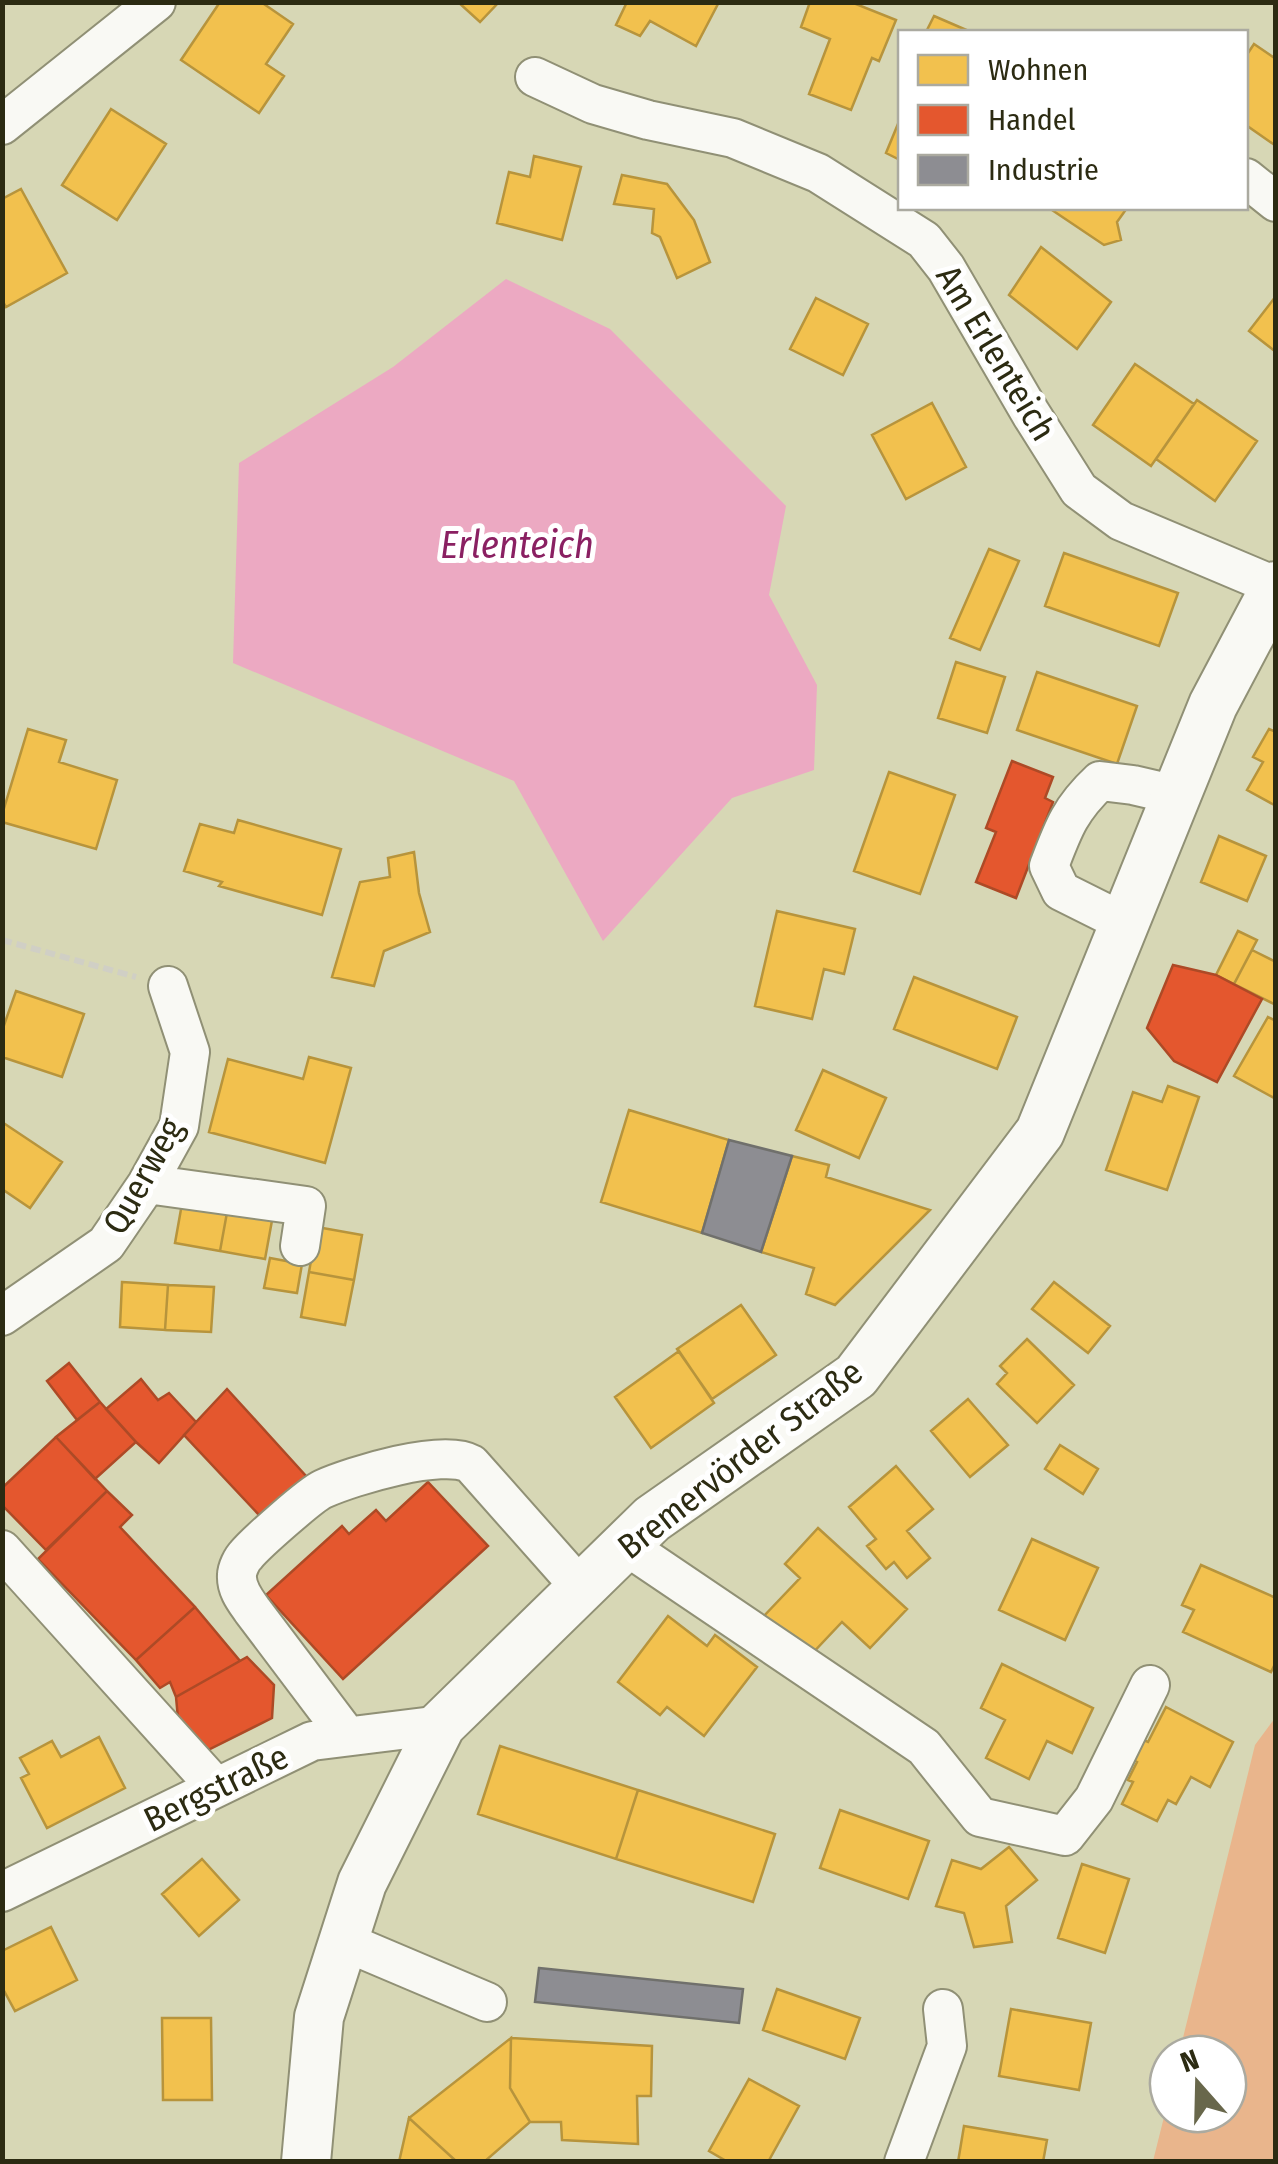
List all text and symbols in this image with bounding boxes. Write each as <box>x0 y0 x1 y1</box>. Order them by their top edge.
legend <box>898 30 1248 210</box>
text: Wohnen <box>988 52 1088 88</box>
text: Handel <box>988 102 1076 138</box>
text: Industrie <box>988 152 1099 188</box>
street label: Am Erlenteich <box>927 258 1065 448</box>
water label: Erlenteich <box>440 522 594 568</box>
street label: Querweg <box>94 1110 192 1241</box>
street label: Bremervörder Straße <box>609 1350 871 1568</box>
street label: Bergstraße <box>137 1735 295 1841</box>
north arrow <box>1148 2034 1248 2134</box>
text: N <box>1176 2043 1203 2079</box>

